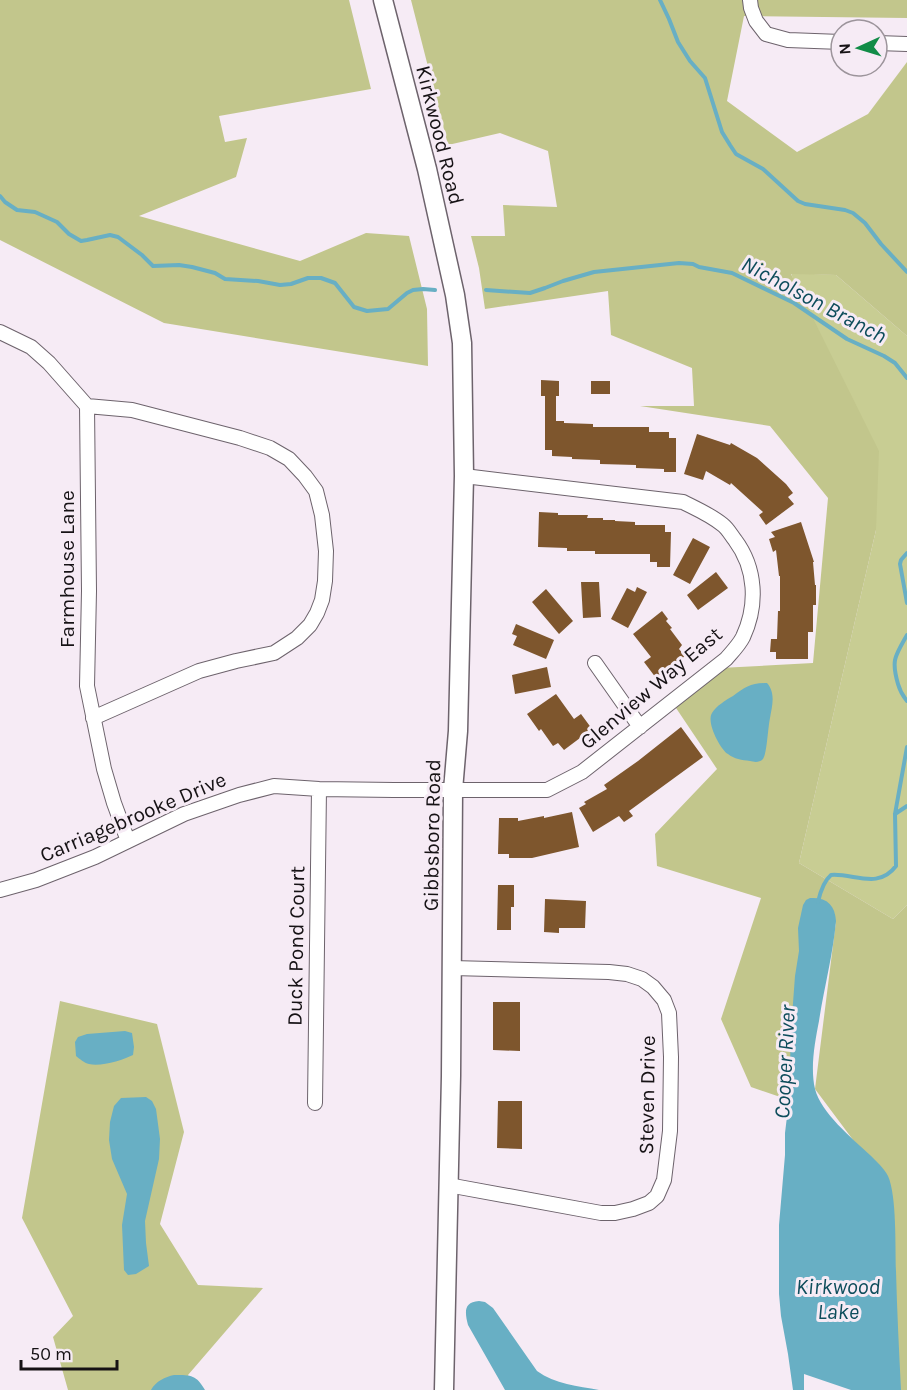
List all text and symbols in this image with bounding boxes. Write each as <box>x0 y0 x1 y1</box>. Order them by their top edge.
north arrow <box>829 18 889 78</box>
text: N <box>835 43 854 55</box>
street label: Kirkwood Road <box>411 63 469 207</box>
water label: Nicholson Branch <box>737 251 891 349</box>
street label: Farmhouse Lane <box>55 490 79 648</box>
street label: Glenview Way East <box>575 622 727 754</box>
street label: Gibbsboro Road <box>419 759 445 911</box>
street label: Carriagebrooke Drive <box>36 767 230 867</box>
street label: Duck Pond Court <box>283 866 309 1026</box>
water label: Cooper River <box>769 1003 801 1119</box>
street label: Steven Drive <box>634 1035 660 1155</box>
water label: Kirkwood Lake <box>796 1274 880 1325</box>
scale bar <box>21 1333 117 1371</box>
text: 50 m <box>30 1343 72 1365</box>

